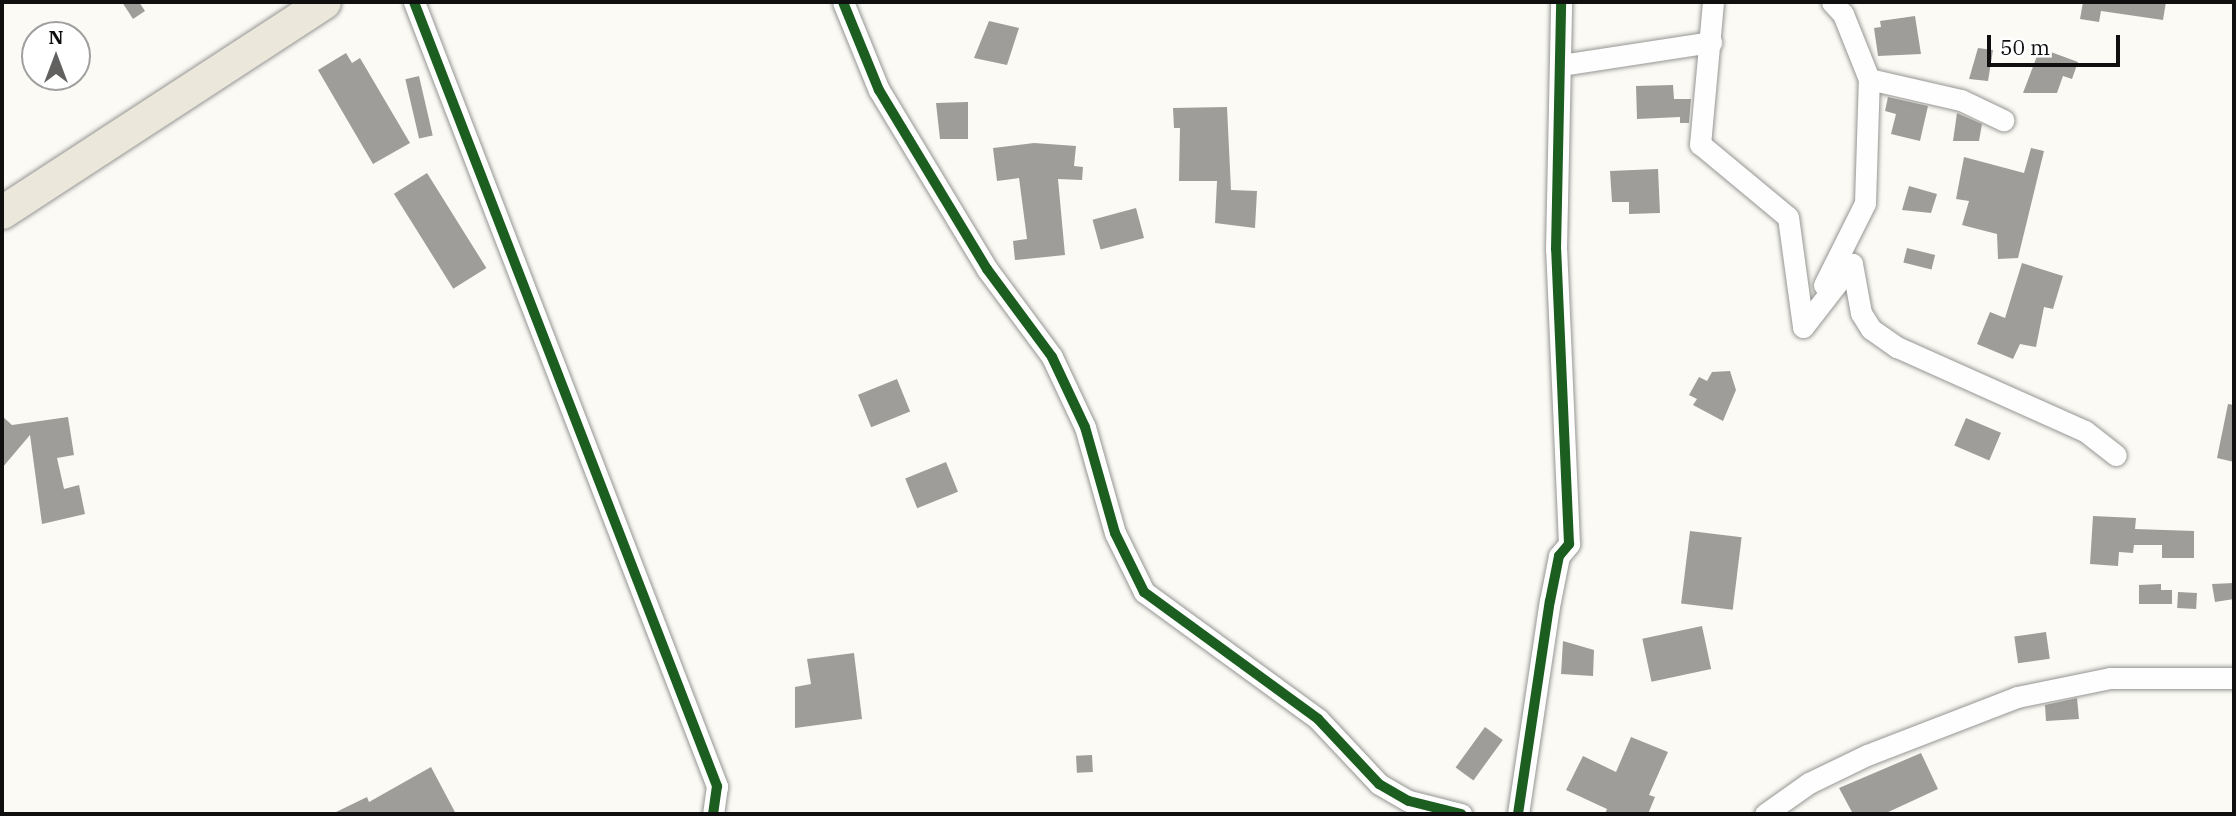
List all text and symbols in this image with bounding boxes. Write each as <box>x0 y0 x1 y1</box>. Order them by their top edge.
north arrow <box>21 21 91 91</box>
scale bar <box>1991 21 2124 65</box>
text: N <box>48 25 64 49</box>
text: 50 m <box>2000 33 2050 61</box>

